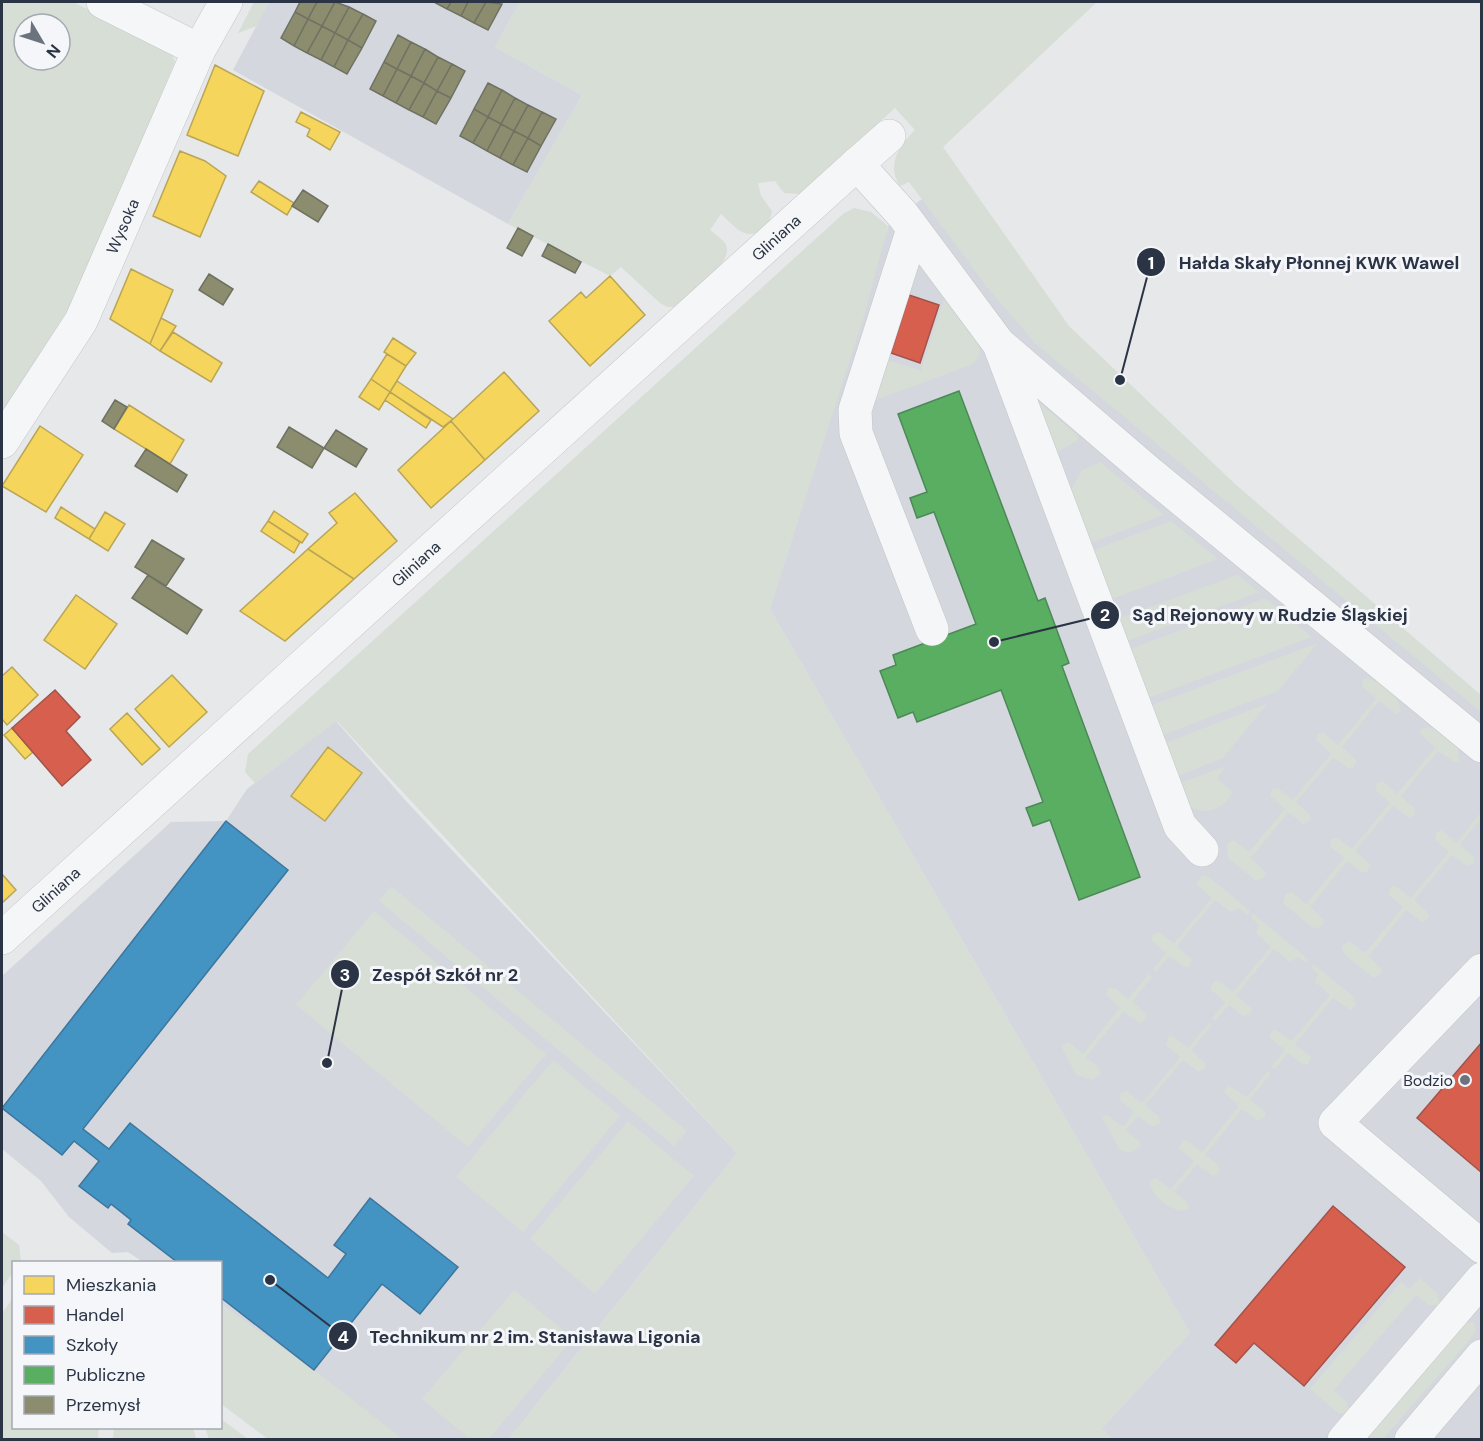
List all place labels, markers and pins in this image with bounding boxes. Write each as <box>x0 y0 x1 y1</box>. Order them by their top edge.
callout: Hałda Skały Płonnej KWK Wawel <box>1136 244 1471 280</box>
callout: Sąd Rejonowy w Rudzie Śląskiej <box>1090 597 1420 633</box>
callout: Zespół Szkół nr 2 <box>330 956 530 992</box>
place label: Bodzio <box>1403 1070 1453 1091</box>
marker: Bodzio <box>1458 1073 1472 1087</box>
callout: Technikum nr 2 im. Stanisława Ligonia <box>328 1318 713 1354</box>

